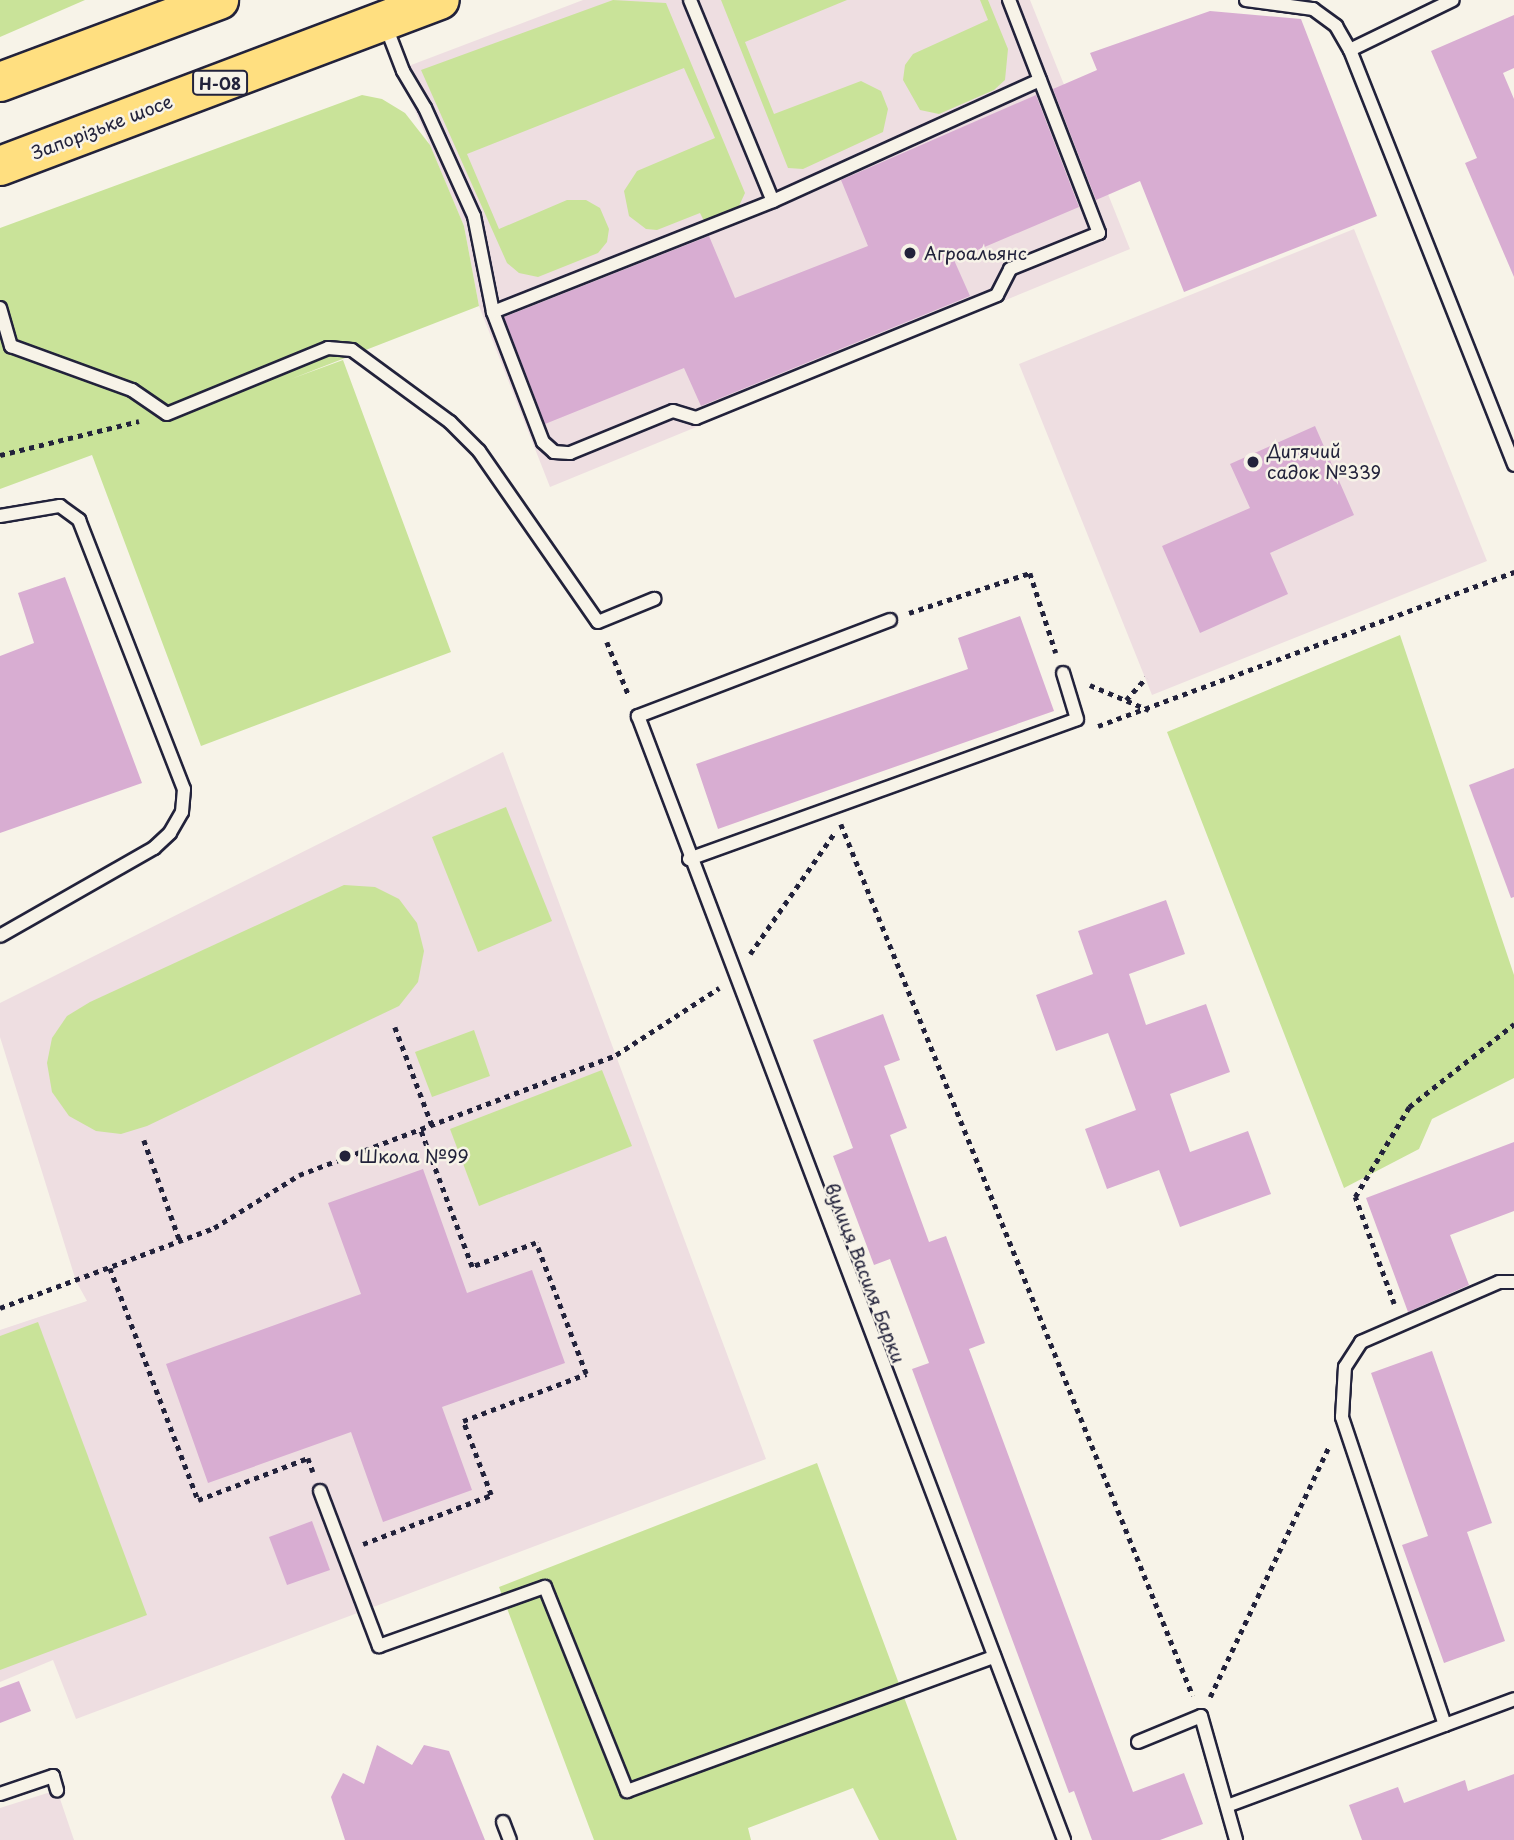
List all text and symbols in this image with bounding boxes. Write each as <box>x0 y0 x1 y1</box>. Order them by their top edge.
road number: Н-08 <box>192 71 248 96</box>
street label: Запорізьке шосе <box>29 90 175 164</box>
place label: Агроальянс <box>924 242 1027 264</box>
marker: Агроальянс <box>902 245 918 261</box>
place label: Дитячий садок №339 <box>1267 441 1381 484</box>
marker: Дитячий садок №339 <box>1245 454 1261 470</box>
place label: Школа №99 <box>359 1145 469 1167</box>
marker: Школа №99 <box>337 1148 353 1164</box>
street label: вулиця Василя Барки <box>820 1179 910 1367</box>

